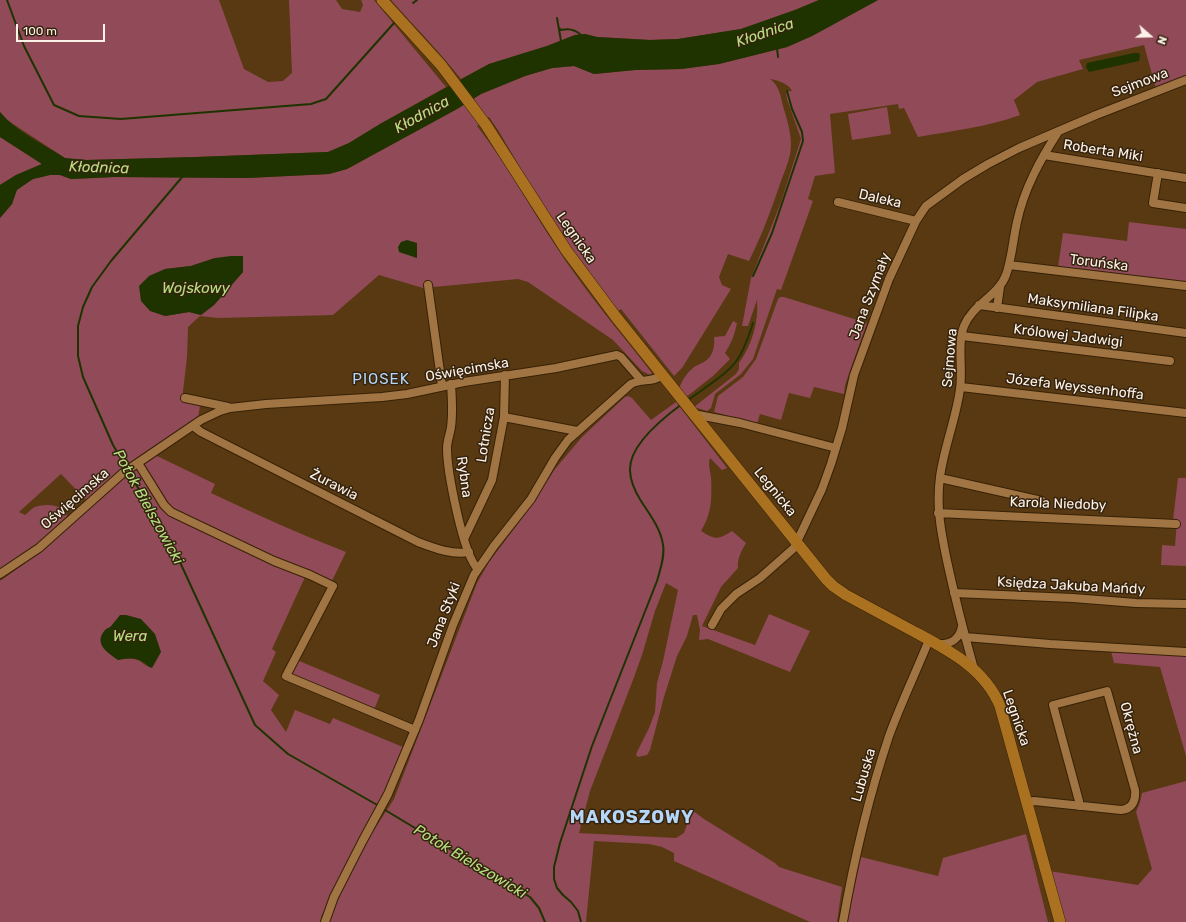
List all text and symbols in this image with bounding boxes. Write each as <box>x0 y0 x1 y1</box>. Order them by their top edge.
water label: Kłodnica <box>734 15 796 51</box>
scale bar <box>18 16 107 42</box>
north arrow <box>1130 16 1170 56</box>
text: 100 m <box>23 24 57 38</box>
text: N <box>1154 34 1169 46</box>
street label: Sejmowa <box>1109 65 1171 101</box>
water label: Kłodnica <box>391 93 453 137</box>
street label: Roberta Miki <box>1062 136 1144 166</box>
water label: Kłodnica <box>69 158 129 178</box>
street label: Daleka <box>857 186 903 212</box>
street label: Legnicka <box>552 209 600 267</box>
street label: Jana Szymały <box>846 250 894 342</box>
street label: Toruńska <box>1069 251 1129 275</box>
water label: Wojskowy <box>162 280 230 298</box>
street label: Maksymiliana Filipka <box>1026 290 1160 326</box>
street label: Królowej Jadwigi <box>1012 321 1124 351</box>
street label: Sejmowa <box>939 328 961 388</box>
street label: Oświęcimska <box>424 354 510 386</box>
street label: Józefa Weyssenhoffa <box>1005 370 1145 404</box>
district label: PIOSEK <box>352 371 410 389</box>
street label: Lotnicza <box>473 406 499 464</box>
water label: Potok Bielszowicki <box>109 446 187 568</box>
street label: Rybna <box>453 455 475 499</box>
street label: Legnicka <box>750 464 800 520</box>
street label: Oświęcimska <box>38 465 112 533</box>
street label: Żurawia <box>307 466 361 504</box>
street label: Karola Niedoby <box>1009 494 1107 514</box>
street label: Księdza Jakuba Mańdy <box>996 574 1146 598</box>
street label: Jana Styki <box>424 580 464 650</box>
water label: Wera <box>113 628 147 646</box>
street label: Legnicka <box>999 688 1033 748</box>
street label: Okrężna <box>1116 700 1146 756</box>
street label: Lubuska <box>848 746 880 804</box>
district label: MAKOSZOWY <box>570 807 694 829</box>
water label: Potok Bielszowicki <box>410 821 530 903</box>

